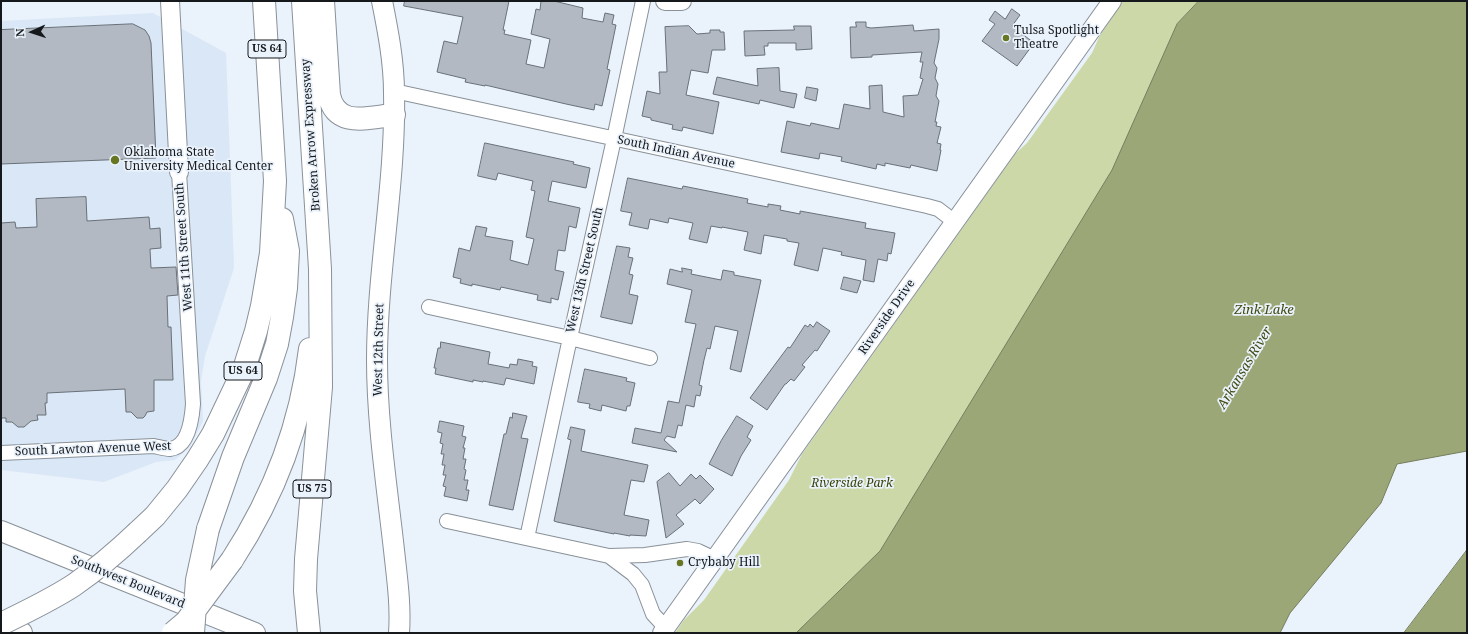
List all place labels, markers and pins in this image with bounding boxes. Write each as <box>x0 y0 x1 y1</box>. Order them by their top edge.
place label: Tulsa Spotlight Theatre <box>1014 24 1099 52</box>
marker: Tulsa Spotlight Theatre <box>1001 33 1011 43</box>
place label: Oklahoma State University Medical Center <box>124 146 273 174</box>
marker: Oklahoma State University Medical Center <box>109 154 121 166</box>
place label: Crybaby Hill <box>688 556 760 570</box>
marker: Crybaby Hill <box>675 558 685 568</box>

